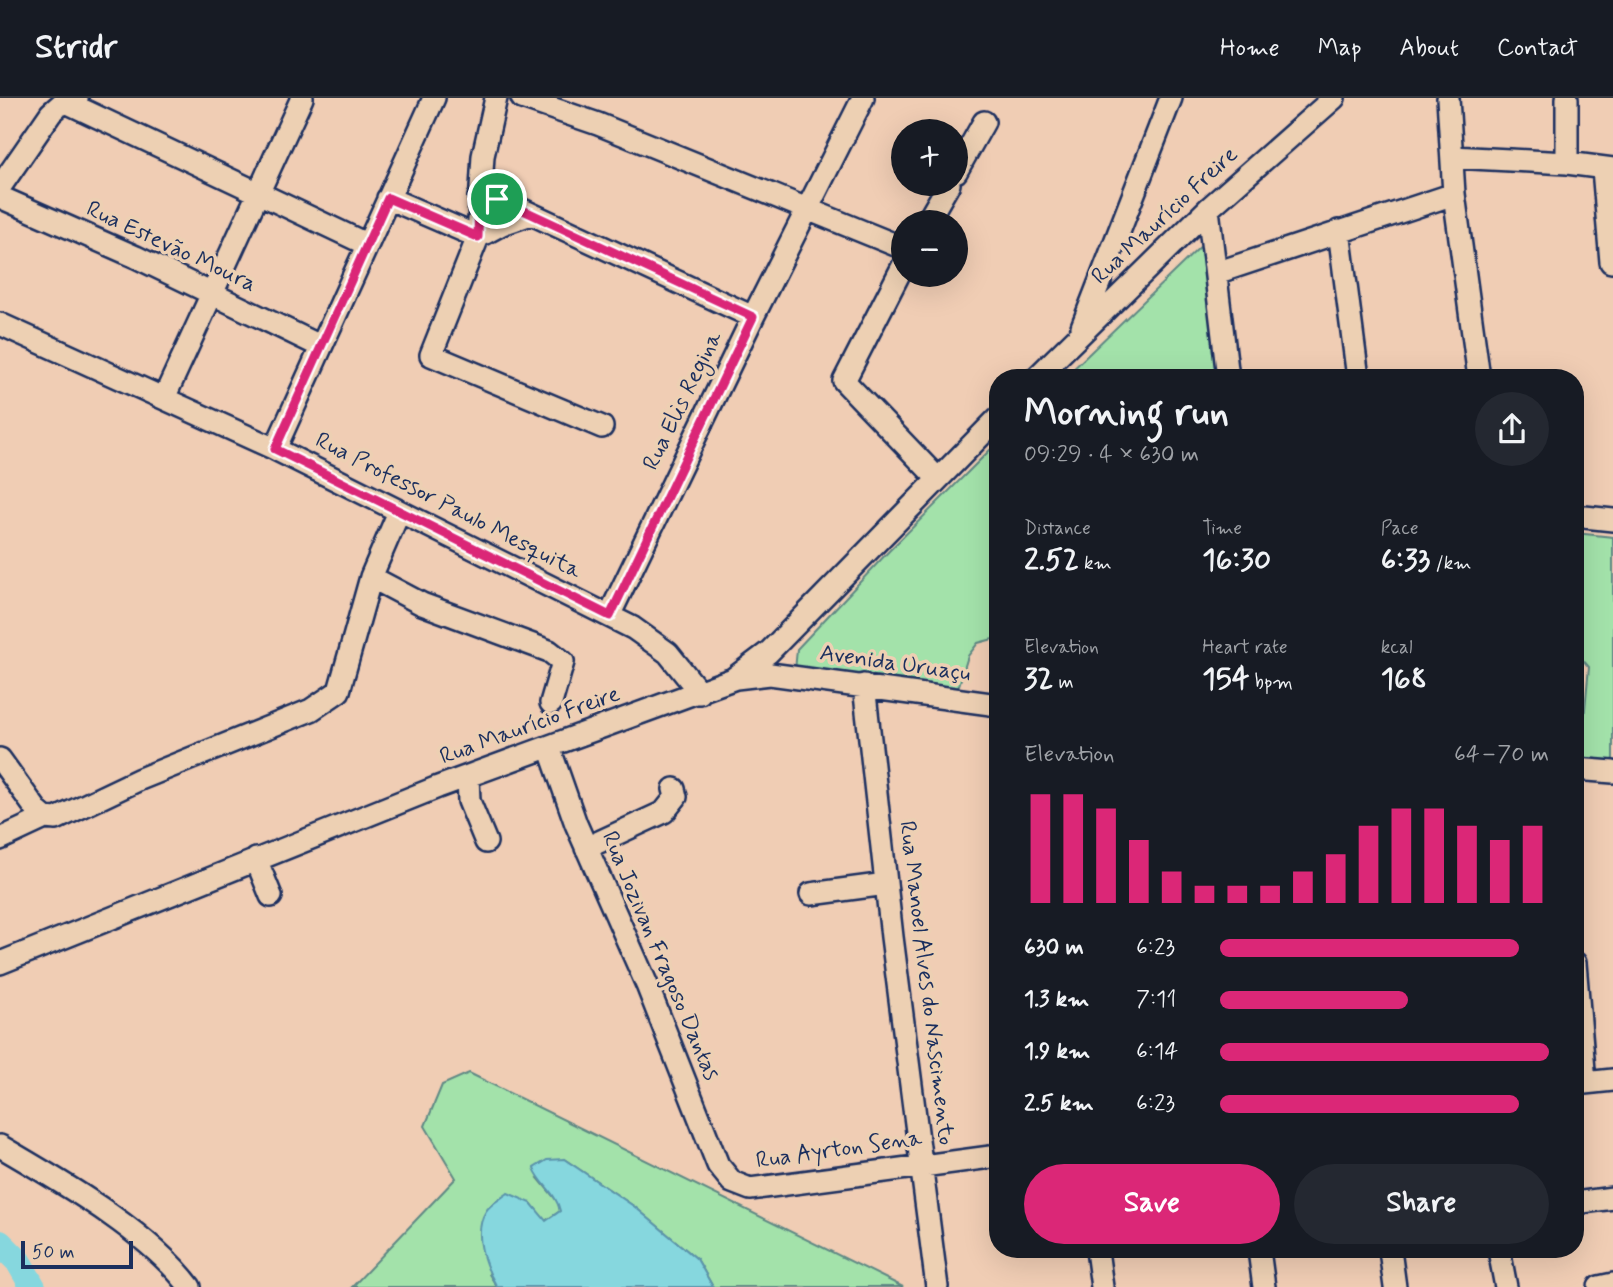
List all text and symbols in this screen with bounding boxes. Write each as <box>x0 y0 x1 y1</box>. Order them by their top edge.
text: Stridr <box>35 26 117 70</box>
text: Home <box>1220 33 1280 64</box>
text: Map <box>1318 33 1362 64</box>
text: About <box>1400 33 1459 64</box>
text: Contact <box>1497 33 1578 64</box>
map controls <box>891 119 968 287</box>
button: + <box>891 119 968 196</box>
street label: Rua Maurício Freire <box>1085 140 1245 292</box>
pin <box>467 169 527 229</box>
icon: arrive <box>478 180 516 218</box>
street label: Rua Estevão Moura <box>81 194 261 300</box>
button: − <box>891 210 968 287</box>
street label: Rua Elis Regina <box>636 326 731 476</box>
text: Morning run <box>1024 389 1229 438</box>
button: share <box>1475 392 1549 466</box>
street label: Rua Professor Paulo Mesquita <box>310 426 586 586</box>
text: 09:29 · 4 × 630 m <box>1024 440 1199 470</box>
text: Distance <box>1024 516 1091 541</box>
text: Time <box>1202 516 1242 541</box>
text: Pace <box>1381 516 1418 541</box>
text: 2.52 <box>1024 541 1079 580</box>
text: 16:30 <box>1202 541 1271 580</box>
text: 6:33 <box>1381 541 1430 580</box>
text: km <box>1079 551 1112 576</box>
text: /km <box>1430 551 1471 576</box>
text: Elevation <box>1024 635 1099 660</box>
text: Heart rate <box>1202 635 1288 660</box>
text: kcal <box>1381 635 1413 660</box>
street label: Avenida Uruaçu <box>818 639 972 689</box>
text: 32 <box>1024 660 1053 699</box>
text: 154 <box>1202 660 1249 699</box>
text: 168 <box>1381 660 1427 699</box>
text: m <box>1053 670 1074 695</box>
text: bpm <box>1249 670 1293 695</box>
street label: Rua Maurício Freire <box>436 679 624 773</box>
text: Elevation <box>1024 740 1115 770</box>
text: 64–70 m <box>1454 740 1549 770</box>
street label: Rua Manoel Alves do Nascimento <box>891 819 961 1147</box>
street label: Rua Jozivan Fragoso Dantas <box>594 827 726 1085</box>
text: 630 m <box>1024 933 1084 963</box>
text: 6:23 <box>1136 933 1175 963</box>
text: 1.3 km <box>1024 985 1089 1015</box>
text: 7:11 <box>1136 985 1176 1015</box>
text: 1.9 km <box>1024 1037 1090 1067</box>
text: 6:14 <box>1136 1037 1178 1067</box>
text: 2.5 km <box>1024 1089 1094 1119</box>
text: 6:23 <box>1136 1089 1175 1119</box>
street label: Rua Ayrton Sena <box>754 1123 924 1177</box>
button: Save <box>1024 1164 1280 1244</box>
button: Share <box>1294 1164 1549 1244</box>
scale bar <box>21 1238 133 1270</box>
text: 50 m <box>32 1240 75 1265</box>

